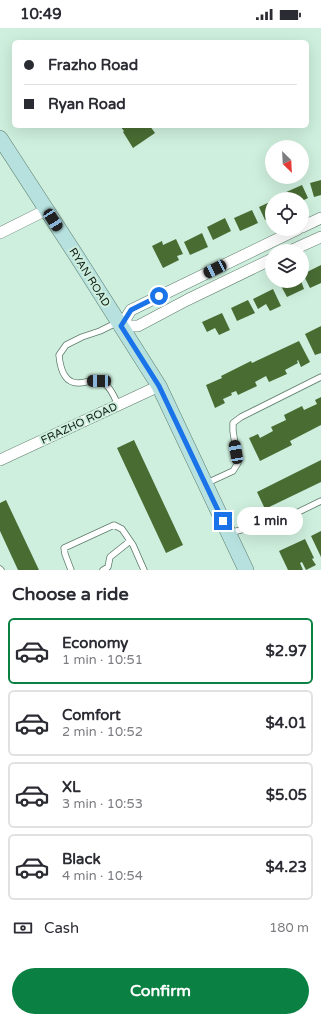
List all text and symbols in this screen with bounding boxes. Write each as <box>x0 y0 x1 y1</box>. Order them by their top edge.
text: 10:49 <box>20 5 62 23</box>
text: Frazho Road <box>48 56 138 74</box>
text: Ryan Road <box>48 95 126 113</box>
north arrow <box>265 140 309 184</box>
map controls <box>265 140 309 288</box>
button: locate <box>265 192 309 236</box>
car <box>41 207 65 233</box>
button: layers <box>265 244 309 288</box>
street label: RYAN ROAD <box>66 245 113 309</box>
car <box>202 258 228 280</box>
route start <box>150 287 168 305</box>
car <box>87 375 111 387</box>
street label: FRAZHO ROAD <box>39 400 120 447</box>
car <box>228 439 244 465</box>
callout: 1 min <box>237 507 303 535</box>
route end <box>214 512 232 530</box>
text: 1 min <box>253 513 287 529</box>
text: Choose a ride <box>12 583 129 605</box>
icon: car <box>14 633 50 669</box>
text: Economy <box>62 634 128 652</box>
text: $2.97 <box>266 642 307 660</box>
text: 1 min · 10:51 <box>62 652 143 668</box>
icon: car <box>14 705 50 741</box>
text: Comfort <box>62 706 121 724</box>
text: $4.01 <box>266 714 307 732</box>
text: 2 min · 10:52 <box>62 724 143 740</box>
icon: car <box>14 777 50 813</box>
text: XL <box>62 778 81 796</box>
text: $5.05 <box>266 786 307 804</box>
text: 3 min · 10:53 <box>62 796 143 812</box>
icon: car <box>14 849 50 885</box>
text: Black <box>62 850 101 868</box>
text: $4.23 <box>266 858 307 876</box>
text: 4 min · 10:54 <box>62 868 143 884</box>
icon: cash <box>12 917 34 939</box>
text: Cash <box>44 919 79 937</box>
text: 180 m <box>269 920 309 936</box>
button: Confirm <box>12 968 309 1014</box>

